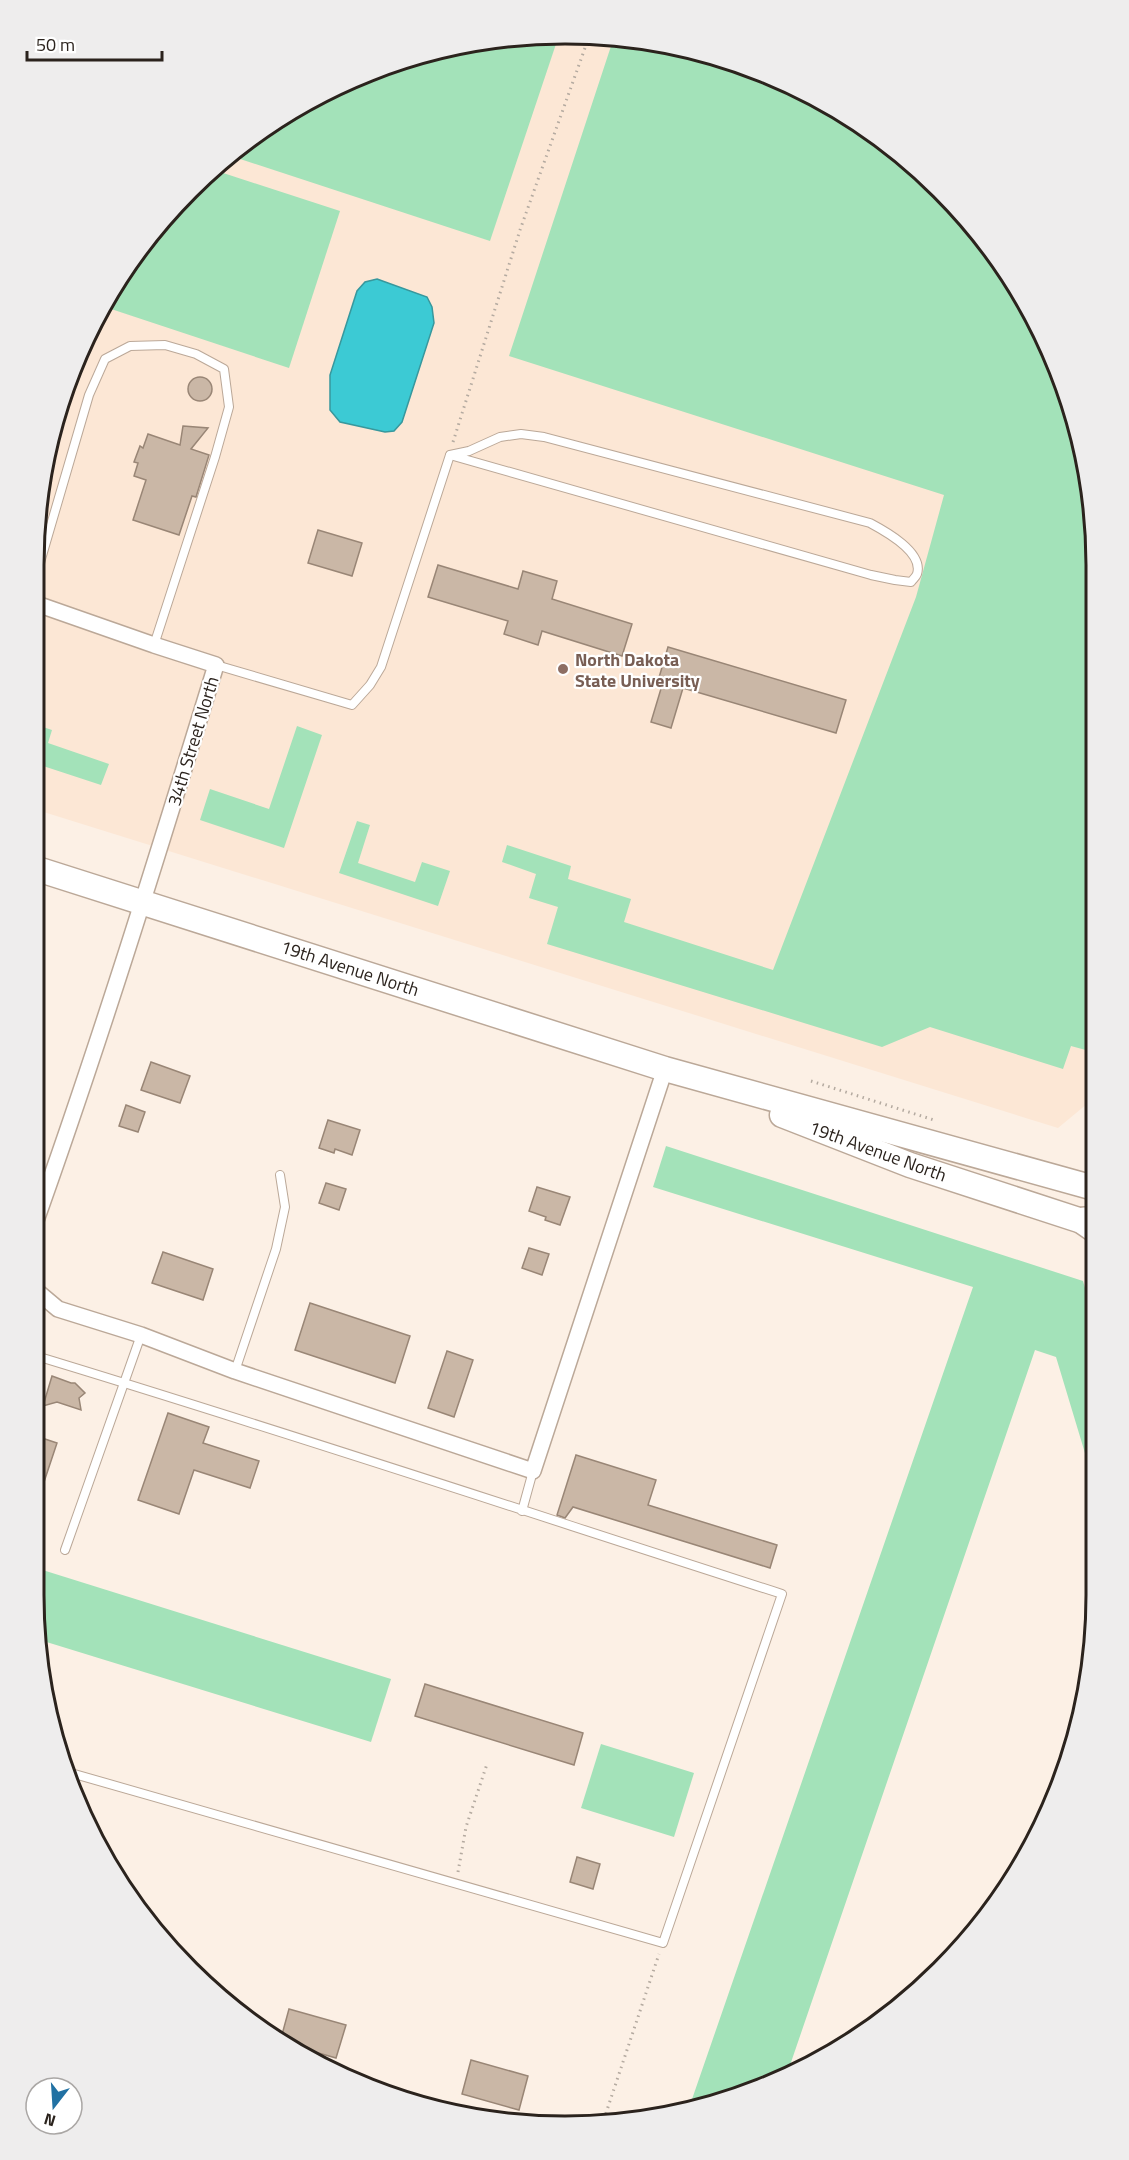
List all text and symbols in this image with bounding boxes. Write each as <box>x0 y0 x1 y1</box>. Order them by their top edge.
scale bar <box>27 24 162 62</box>
text: 50 m <box>36 31 75 58</box>
place label: North Dakota State University <box>575 646 700 694</box>
marker: North Dakota State University <box>556 662 570 676</box>
street label: 34th Street North <box>160 673 226 809</box>
street label: 19th Avenue North <box>277 933 423 1003</box>
street label: 19th Avenue North <box>806 1114 950 1188</box>
north arrow <box>24 2076 84 2136</box>
text: N <box>41 2107 58 2133</box>

